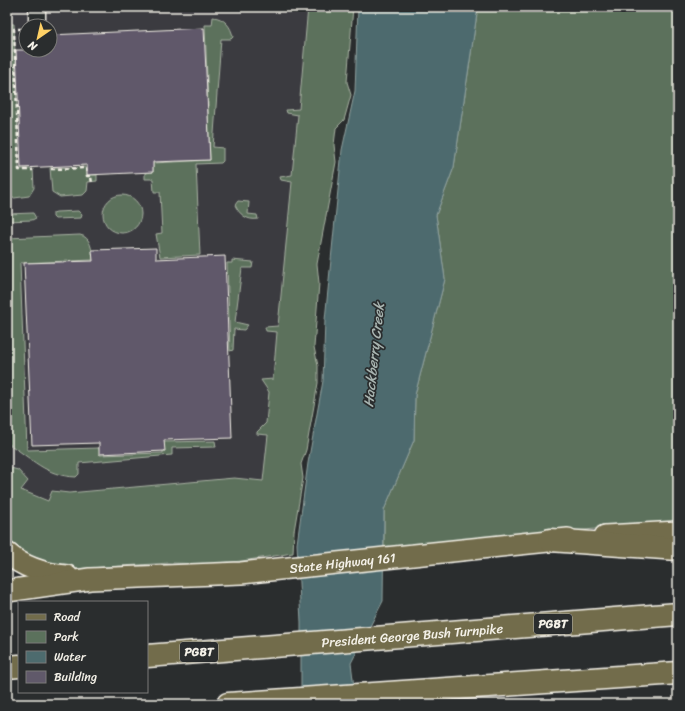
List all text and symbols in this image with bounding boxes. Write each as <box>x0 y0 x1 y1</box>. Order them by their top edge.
north arrow <box>18 18 58 58</box>
text: N <box>24 36 42 56</box>
water label: Hackberry Creek <box>356 300 392 408</box>
street label: State Highway 161 <box>288 545 397 579</box>
legend <box>18 601 148 693</box>
text: Road <box>54 606 81 628</box>
road number: PGBT <box>534 614 572 634</box>
street label: President George Bush Turnpike <box>320 616 504 654</box>
text: Park <box>54 626 79 648</box>
road number: PGBT <box>180 642 218 662</box>
text: Water <box>54 646 87 668</box>
text: Building <box>54 666 97 688</box>

